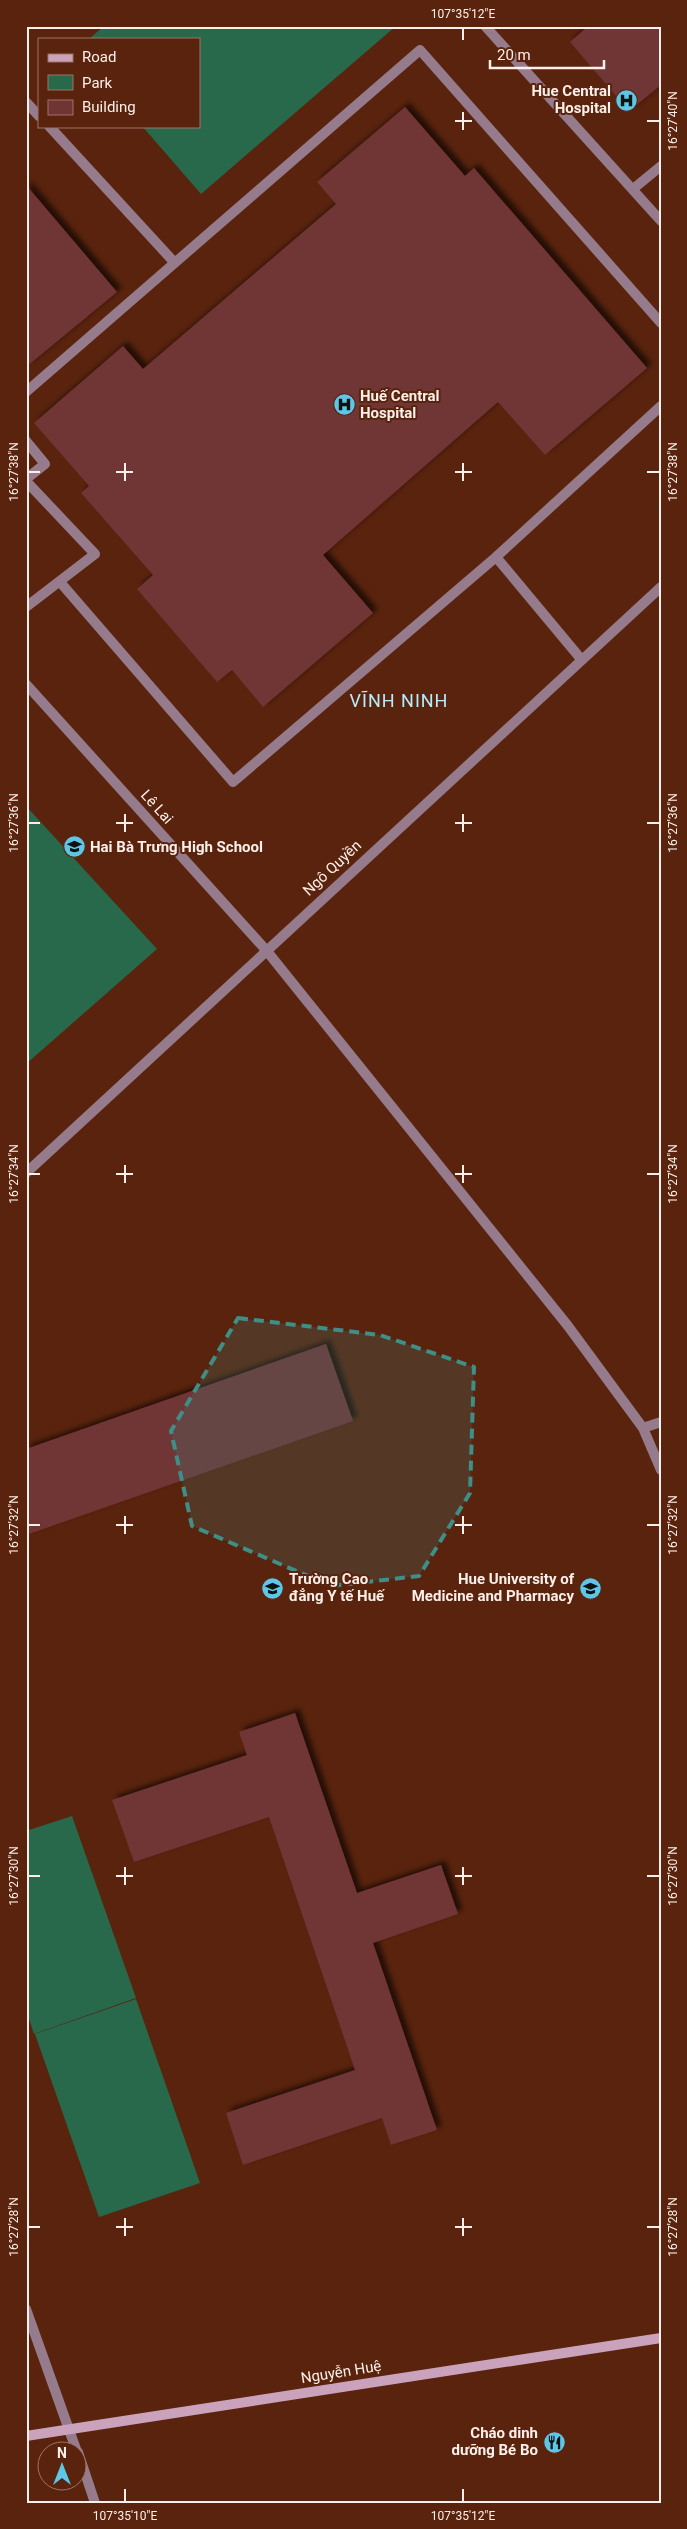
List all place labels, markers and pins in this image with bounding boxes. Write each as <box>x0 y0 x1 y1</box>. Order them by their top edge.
place label: Hue Central Hospital <box>532 82 611 117</box>
hospital icon: Hue Central Hospital <box>615 88 639 112</box>
place label: Huế Central Hospital <box>360 387 439 422</box>
hospital icon: Huế Central Hospital <box>332 393 356 417</box>
school or university icon: Hai Bà Trưng High School <box>62 835 86 859</box>
place label: Hai Bà Trưng High School <box>90 838 263 856</box>
place label: Trường Cao đẳng Y tế Huế <box>289 1570 385 1605</box>
place label: Hue University of Medicine and Pharmacy <box>412 1570 575 1605</box>
school or university icon: Trường Cao đẳng Y tế Huế <box>261 1576 285 1600</box>
school or university icon: Hue University of Medicine and Pharmacy <box>578 1576 602 1600</box>
place label: Cháo dinh dưỡng Bé Bo <box>452 2424 538 2459</box>
restaurant icon: Cháo dinh dưỡng Bé Bo <box>542 2430 566 2454</box>

